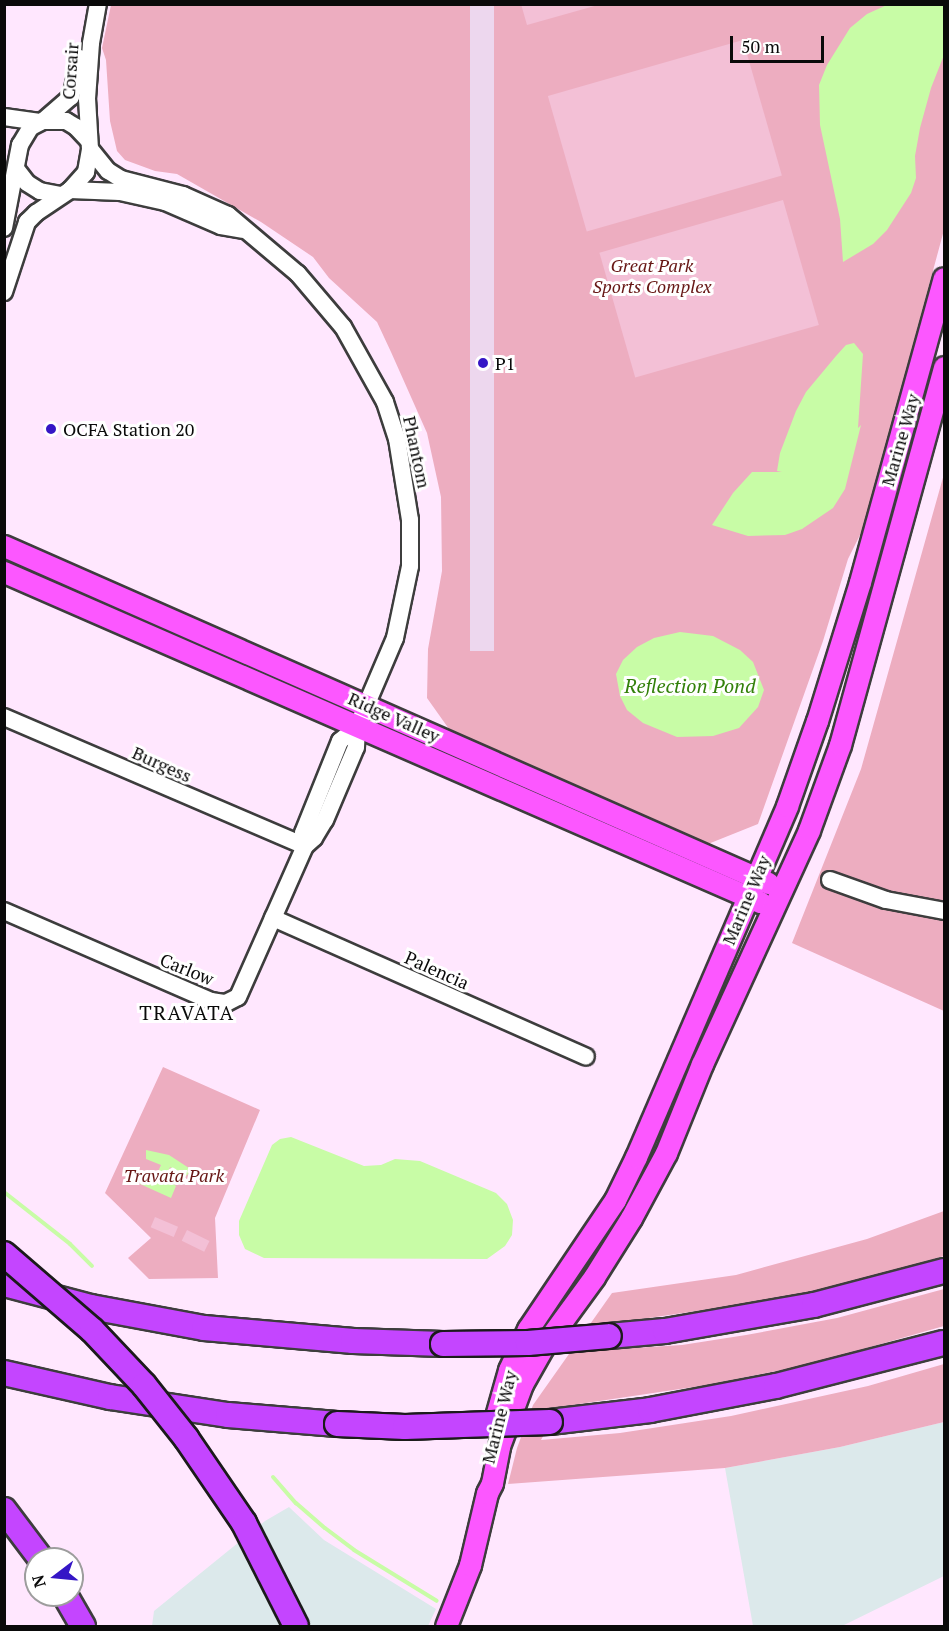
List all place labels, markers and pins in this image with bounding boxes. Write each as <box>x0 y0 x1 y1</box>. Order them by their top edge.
place label: P1 <box>495 352 515 374</box>
marker: P1 <box>476 356 490 370</box>
place label: OCFA Station 20 <box>63 418 195 440</box>
marker: OCFA Station 20 <box>44 422 58 436</box>

